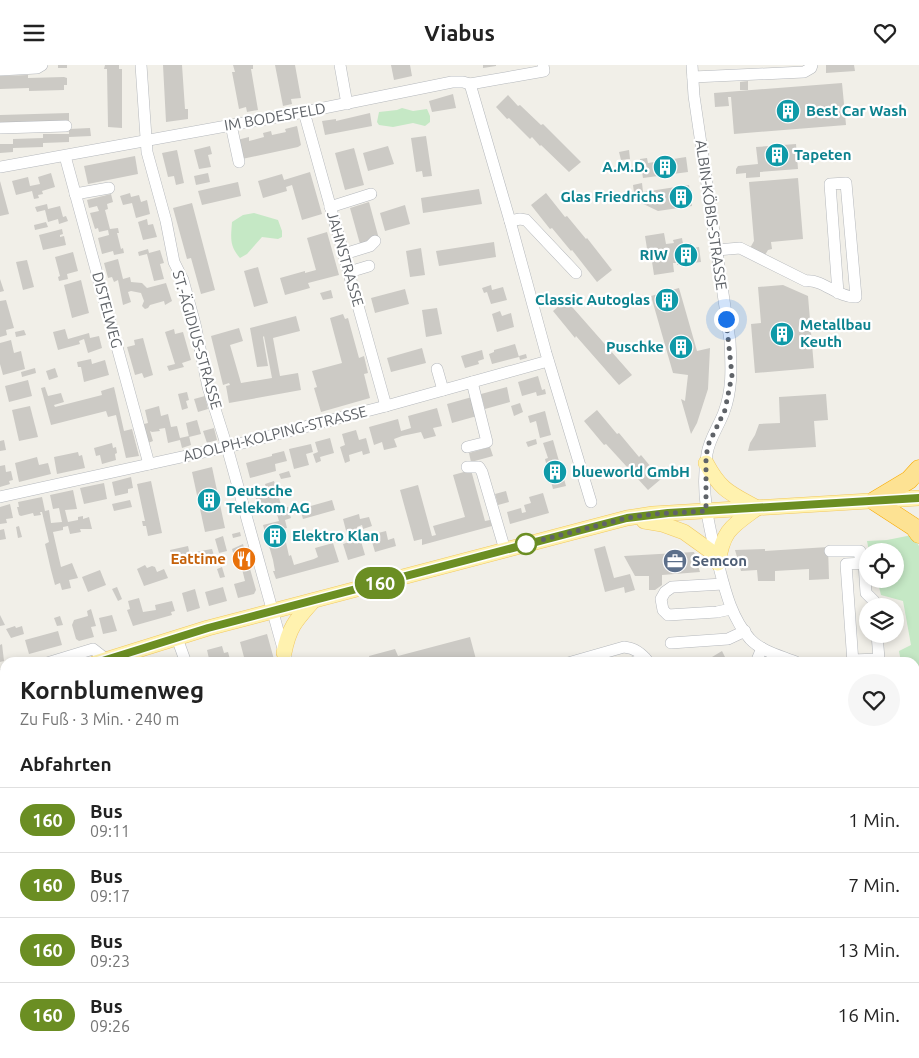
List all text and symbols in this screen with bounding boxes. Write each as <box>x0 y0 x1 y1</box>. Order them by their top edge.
icon: menu <box>20 19 48 47</box>
icon: heart <box>871 19 899 47</box>
text: Viabus <box>424 20 495 45</box>
building icon: Best Car Wash <box>775 98 801 124</box>
street label: IM BODESFELD <box>223 99 327 134</box>
place label: Best Car Wash <box>806 102 907 119</box>
street label: ALBIN-KÖBIS-STRASSE <box>693 139 730 291</box>
building icon: Tapeten <box>764 142 790 168</box>
place label: Tapeten <box>794 146 851 163</box>
building icon: A.M.D. <box>652 154 678 180</box>
place label: A.M.D. <box>602 158 648 175</box>
building icon: Glas Friedrichs <box>668 184 694 210</box>
place label: Glas Friedrichs <box>560 188 664 205</box>
street label: JAHNSTRASSE <box>324 209 367 308</box>
building icon: RIW <box>673 242 699 268</box>
place label: RIW <box>640 246 668 263</box>
street label: ST.-ÄGIDIUS-STRASSE <box>170 268 225 411</box>
street label: DISTELWEG <box>89 270 126 350</box>
building icon: Classic Autoglas <box>654 287 680 313</box>
place label: Classic Autoglas <box>535 291 650 308</box>
your location <box>714 307 739 332</box>
place label: Metallbau Keuth <box>800 316 871 350</box>
building icon: Metallbau Keuth <box>769 321 795 347</box>
building icon: Puschke <box>668 334 694 360</box>
place label: Puschke <box>606 338 664 355</box>
street label: ADOLPH-KOLPING-STRASSE <box>181 402 369 465</box>
building icon: blueworld GmbH <box>542 459 568 485</box>
place label: blueworld GmbH <box>572 463 690 480</box>
place label: Deutsche Telekom AG <box>226 482 310 516</box>
building icon: Deutsche Telekom AG <box>196 487 222 513</box>
building icon: Elektro Klan <box>262 523 288 549</box>
place label: Elektro Klan <box>292 527 379 544</box>
unlabelled marker <box>515 533 537 555</box>
map controls <box>859 543 904 643</box>
button: locate <box>859 543 904 588</box>
restaurant icon: Eattime <box>231 546 257 572</box>
office icon: Semcon <box>662 548 688 574</box>
place label: Eattime <box>170 550 226 567</box>
place label: Semcon <box>692 552 747 569</box>
line badge: 160 <box>351 567 409 599</box>
text: 160 <box>365 573 395 593</box>
button: layers <box>859 598 904 643</box>
button: heart <box>848 674 900 726</box>
text: Kornblumenweg <box>20 677 204 704</box>
text: Zu Fuß · 3 Min. · 240 m <box>20 710 179 728</box>
text: Abfahrten <box>20 753 112 775</box>
text: Bus <box>90 800 123 822</box>
text: 1 Min. <box>848 809 900 831</box>
text: 160 <box>32 810 63 830</box>
text: 09:11 <box>90 822 130 840</box>
text: Bus <box>90 865 123 887</box>
text: 7 Min. <box>848 874 900 896</box>
text: 160 <box>32 875 63 895</box>
text: 09:17 <box>90 887 130 905</box>
text: Bus <box>90 930 123 952</box>
text: 13 Min. <box>838 939 900 961</box>
text: 160 <box>32 940 63 960</box>
text: 09:23 <box>90 952 130 970</box>
text: Bus <box>90 995 123 1017</box>
text: 16 Min. <box>838 1004 900 1026</box>
text: 160 <box>32 1005 63 1025</box>
text: 09:26 <box>90 1017 130 1035</box>

